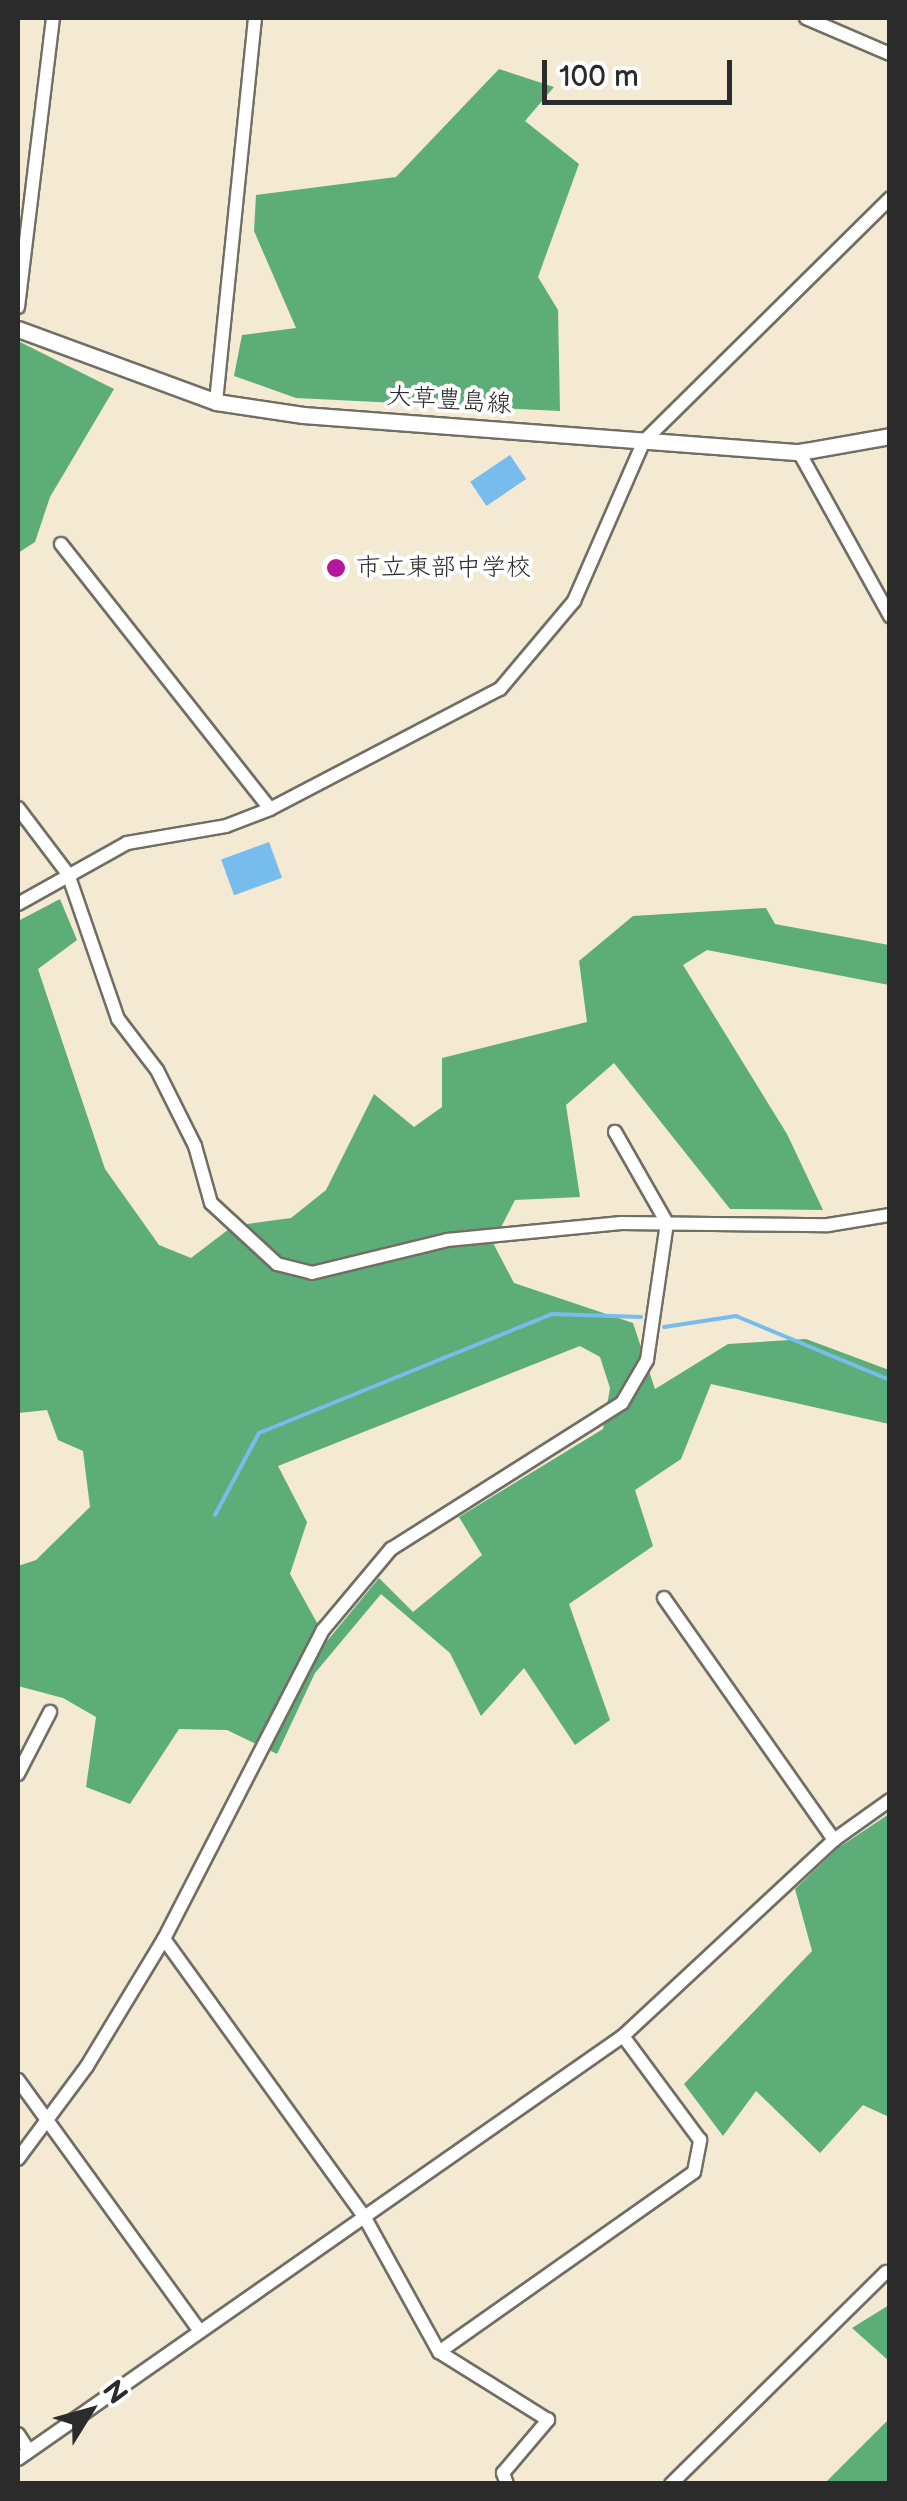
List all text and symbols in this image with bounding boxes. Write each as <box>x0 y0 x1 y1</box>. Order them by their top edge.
scale bar <box>547 40 737 102</box>
text: 100 m <box>559 59 639 95</box>
street label: 大草豊島線 <box>386 382 512 420</box>
place label: 市立東部中学校 <box>356 553 531 583</box>
marker: 市立東部中学校 <box>325 557 347 579</box>
north arrow <box>40 2361 140 2461</box>
text: N <box>95 2374 134 2411</box>

